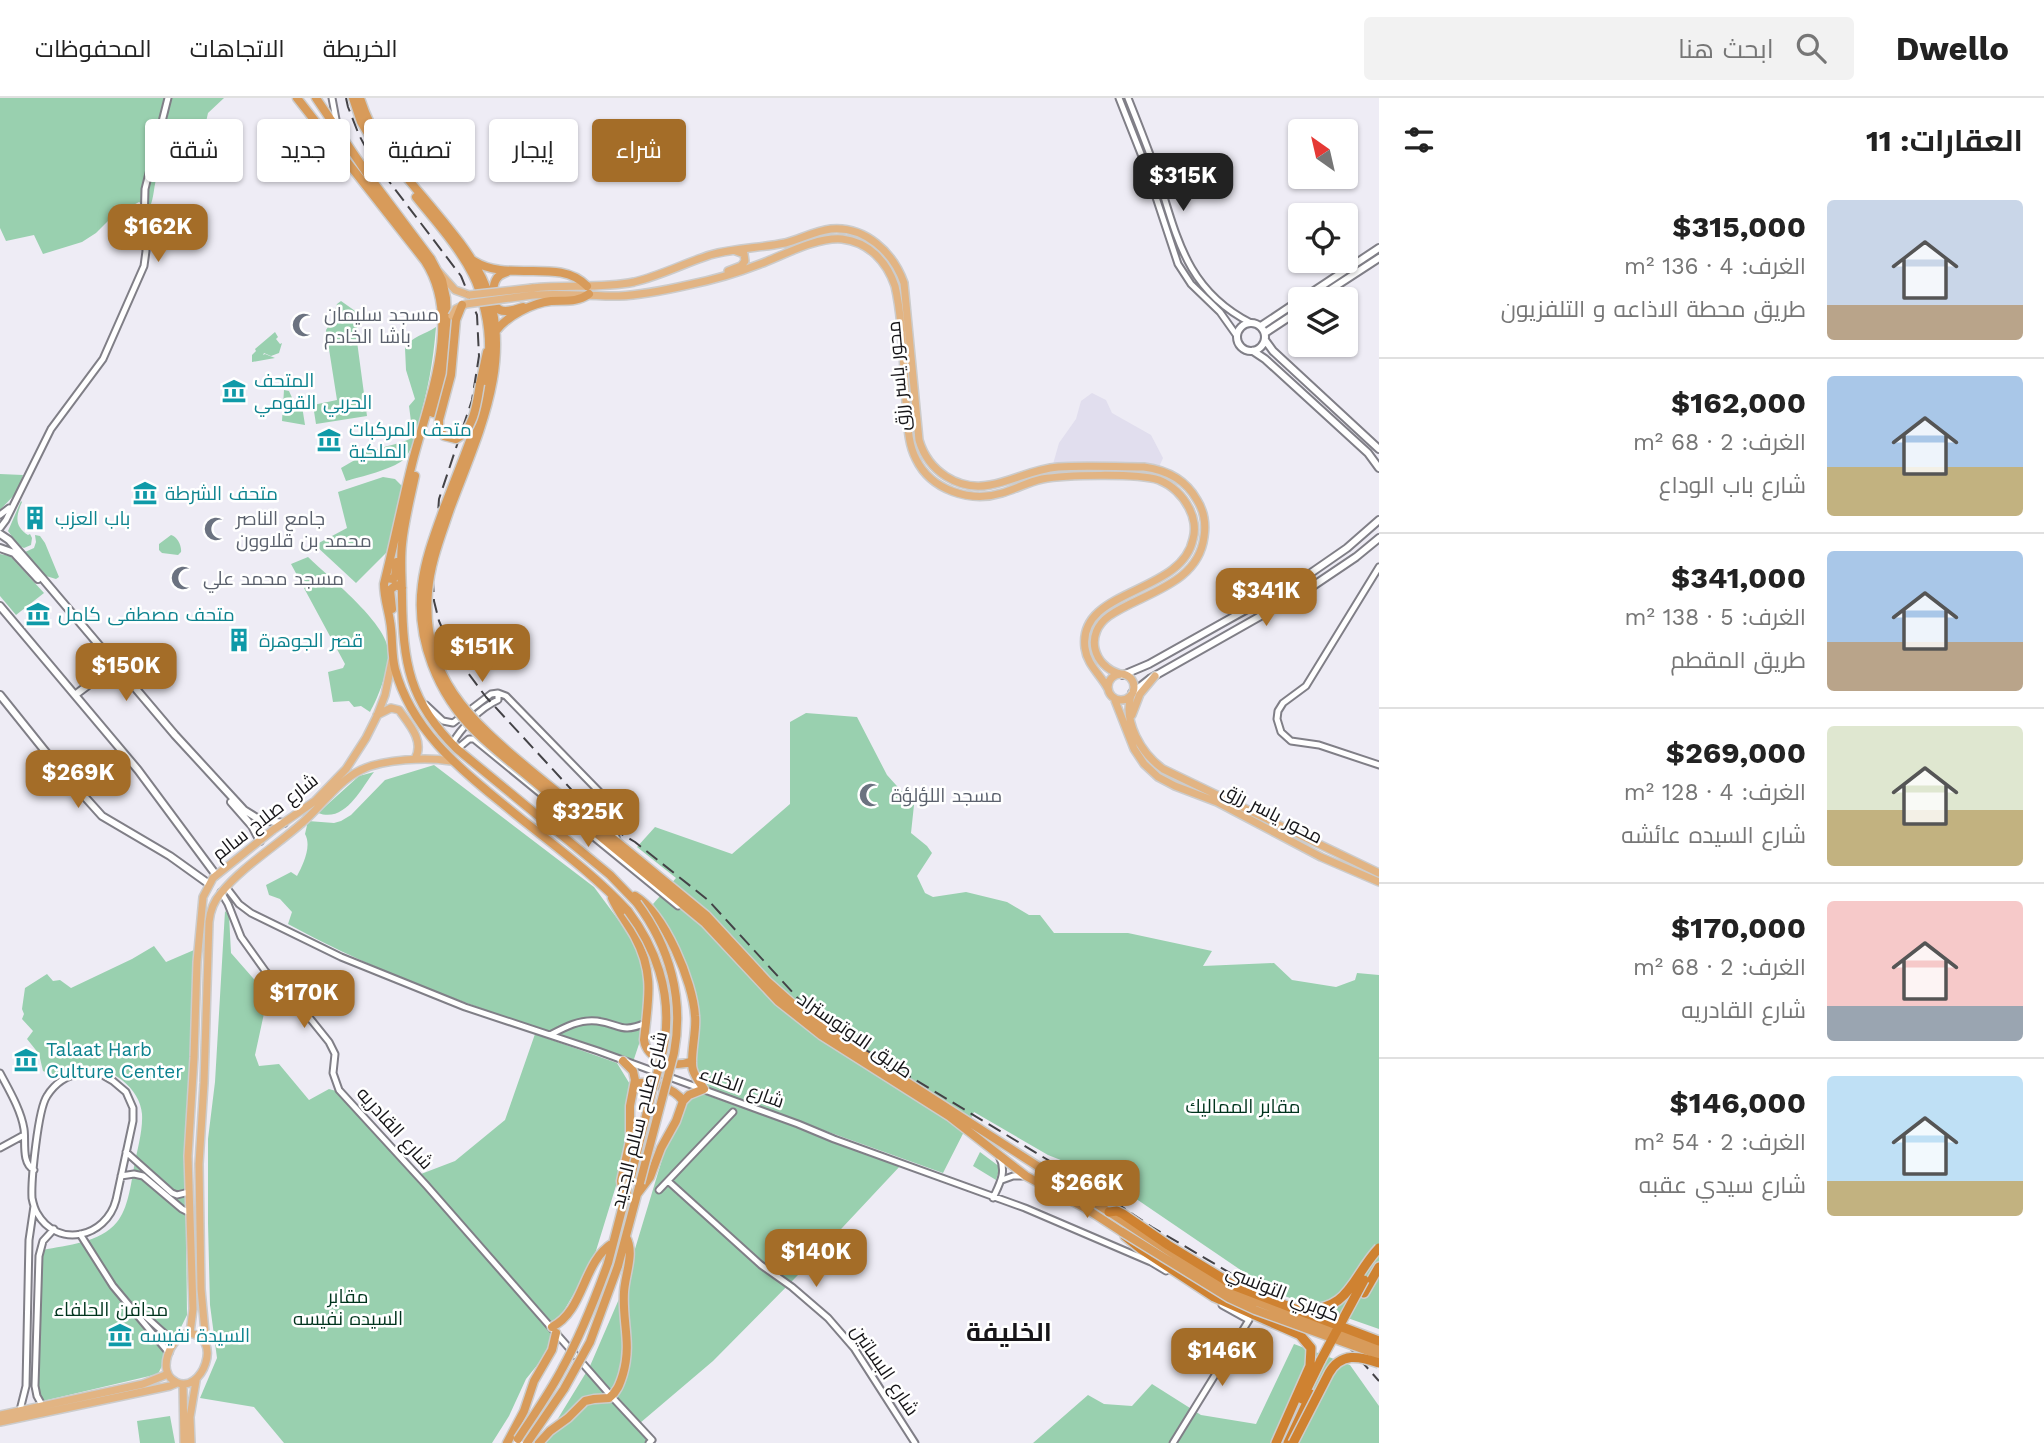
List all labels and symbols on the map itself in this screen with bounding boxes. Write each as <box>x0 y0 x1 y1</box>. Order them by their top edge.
north arrow <box>1288 119 1358 189</box>
pin: $315K <box>1134 153 1232 213</box>
pin: $162K <box>109 204 207 264</box>
place label: مسجد سليمان باشا الخادم <box>324 303 439 350</box>
mosque icon: مسجد سليمان باشا الخادم <box>290 311 318 339</box>
street label: محور ياسر رزق <box>882 320 915 432</box>
place label: المتحف الحربي القومي <box>254 369 372 417</box>
museum icon: المتحف الحربي القومي <box>220 377 248 405</box>
place label: متحف المركبات الملكية <box>349 418 472 463</box>
museum icon: متحف المركبات الملكية <box>315 426 343 454</box>
museum icon: متحف الشرطة <box>131 479 159 507</box>
place label: متحف الشرطة <box>165 482 278 505</box>
building icon: باب العزب <box>21 504 49 532</box>
place label: باب العزب <box>55 507 130 530</box>
place label: جامع الناصر محمد بن قلاوون <box>235 507 372 552</box>
mosque icon: جامع الناصر محمد بن قلاوون <box>202 515 230 543</box>
mosque icon: مسجد محمد علي <box>169 564 197 592</box>
place label: مسجد محمد علي <box>203 567 344 593</box>
pin: $341K <box>1217 568 1315 628</box>
museum icon: متحف مصطفى كامل <box>24 600 52 628</box>
place label: متحف مصطفى كامل <box>58 603 235 626</box>
pin: $151K <box>433 624 531 684</box>
building icon: قصر الجوهرة <box>225 626 253 654</box>
place label: قصر الجوهرة <box>259 629 363 652</box>
pin: $150K <box>77 644 175 703</box>
pin: $269K <box>29 750 127 810</box>
street label: شارع صلاح سالم <box>207 768 324 867</box>
street label: محور ياسر رزق <box>1217 778 1327 849</box>
mosque icon: مسجد اللؤلؤة <box>857 781 885 809</box>
place label: مسجد اللؤلؤة <box>891 784 1002 807</box>
pin: $325K <box>539 790 637 849</box>
pin: $170K <box>255 970 353 1030</box>
street label: طريق الاوتوستراد <box>793 987 917 1084</box>
street label: شارع صلاح سالم الجديد <box>606 1029 674 1211</box>
place label: Talaat Harb Culture Center <box>46 1038 183 1083</box>
museum icon: Talaat Harb Culture Center <box>12 1046 40 1074</box>
street label: شارع الخلاء <box>696 1061 787 1115</box>
street label: شارع القادريه <box>350 1082 438 1175</box>
park label: مقابر المماليك <box>1185 1095 1301 1118</box>
pin: $266K <box>1038 1160 1136 1220</box>
pin: $140K <box>767 1230 865 1289</box>
street label: كوبري التونسي <box>1222 1260 1343 1329</box>
park label: مقابر السيده نفيسه <box>293 1285 403 1330</box>
park label: مدافن الحلفاء <box>54 1298 168 1321</box>
district label: الخليفة <box>966 1317 1052 1347</box>
street label: شارع البساتين <box>844 1320 924 1421</box>
museum icon: السيدة نفيسه <box>106 1321 134 1349</box>
place label: السيدة نفيسه <box>140 1324 250 1347</box>
pin: $146K <box>1173 1328 1271 1388</box>

